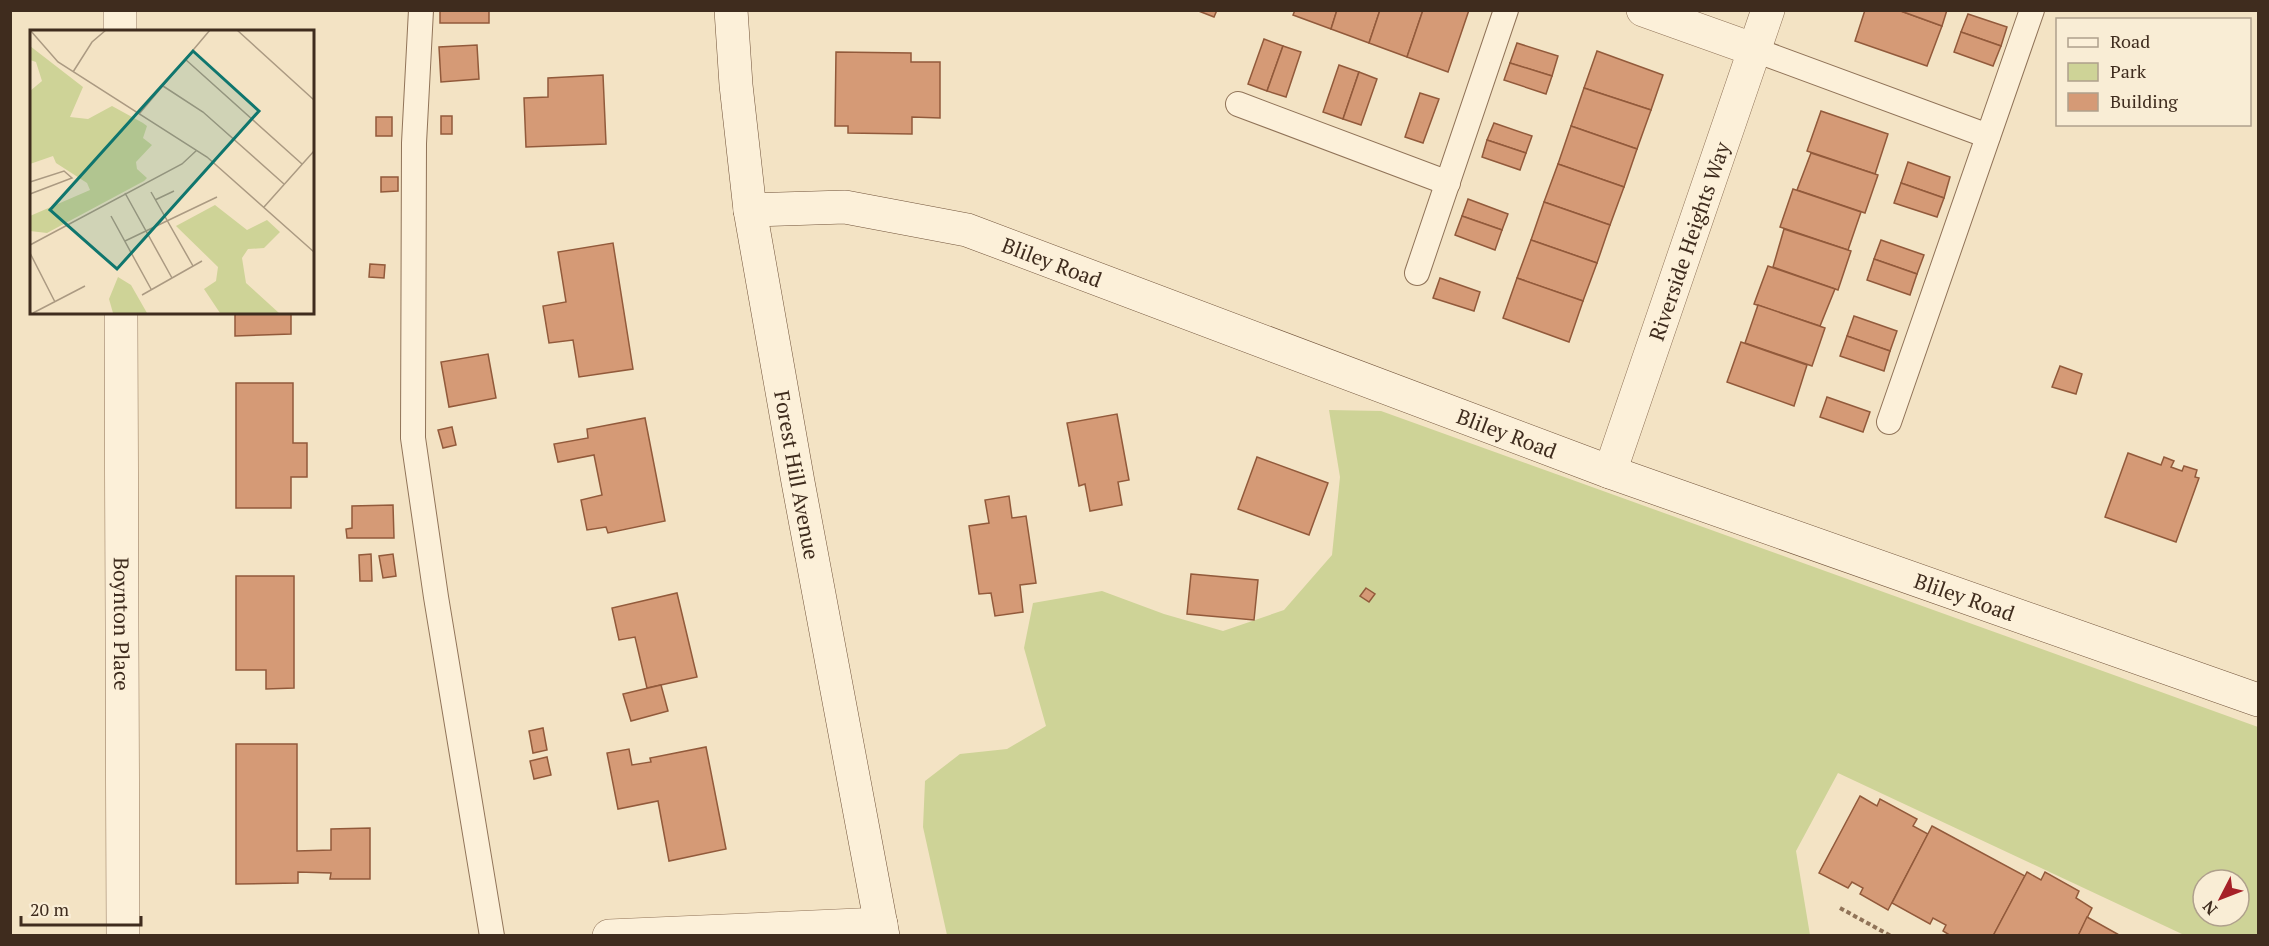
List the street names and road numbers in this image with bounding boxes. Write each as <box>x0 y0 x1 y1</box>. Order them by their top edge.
street label: Riverside Heights Way <box>1642 138 1736 344</box>
street label: Bliley Road <box>998 230 1106 294</box>
street label: Forest Hill Avenue <box>768 388 826 562</box>
street label: Bliley Road <box>1453 402 1561 465</box>
street label: Boynton Place <box>108 557 136 691</box>
street label: Bliley Road <box>1910 566 2019 627</box>

